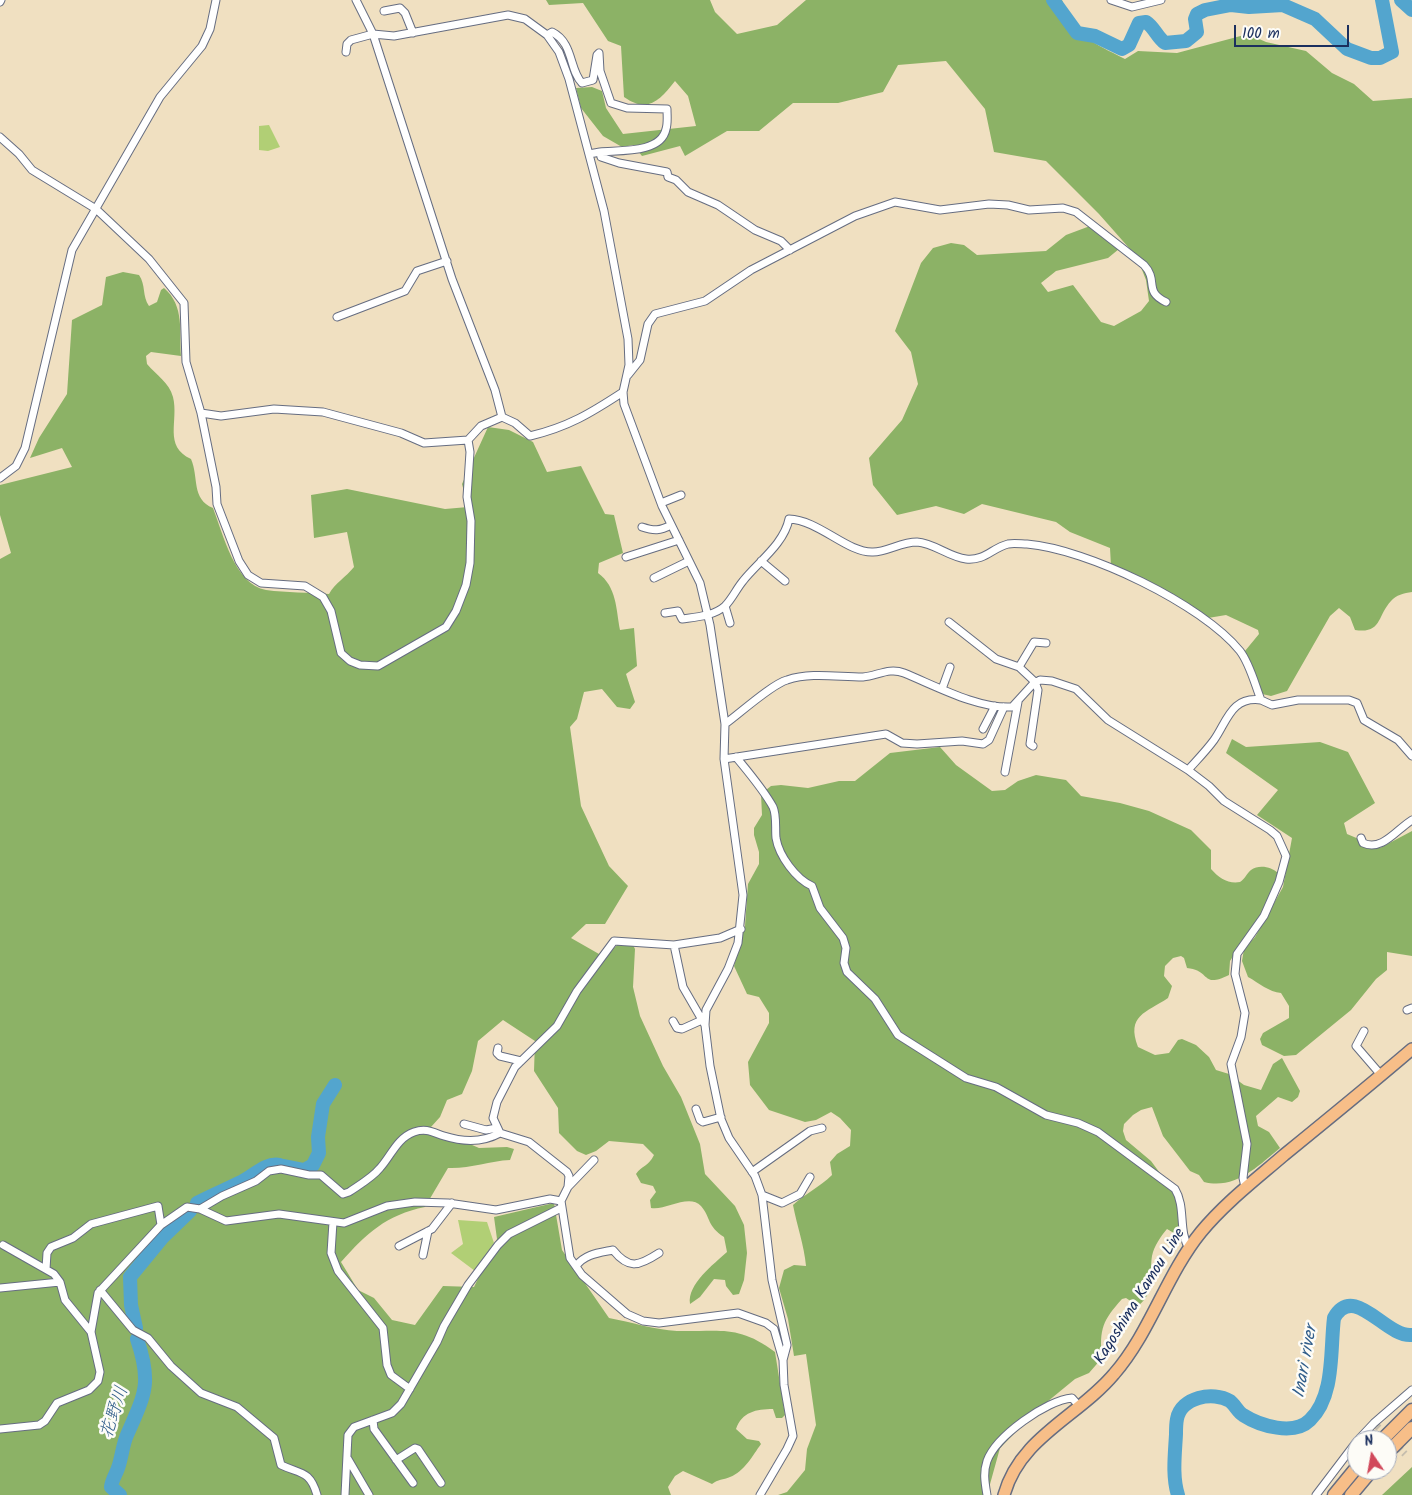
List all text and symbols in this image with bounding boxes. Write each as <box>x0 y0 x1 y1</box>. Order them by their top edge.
scale bar <box>1237 15 1352 47</box>
text: 100 m <box>1242 22 1280 46</box>
street label: Kagoshima Kamou Line <box>1091 1225 1191 1369</box>
water label: Inari river <box>1290 1324 1324 1400</box>
water label: 花野川 <box>97 1384 135 1442</box>
north arrow <box>1347 1430 1397 1480</box>
text: N <box>1362 1430 1376 1453</box>

